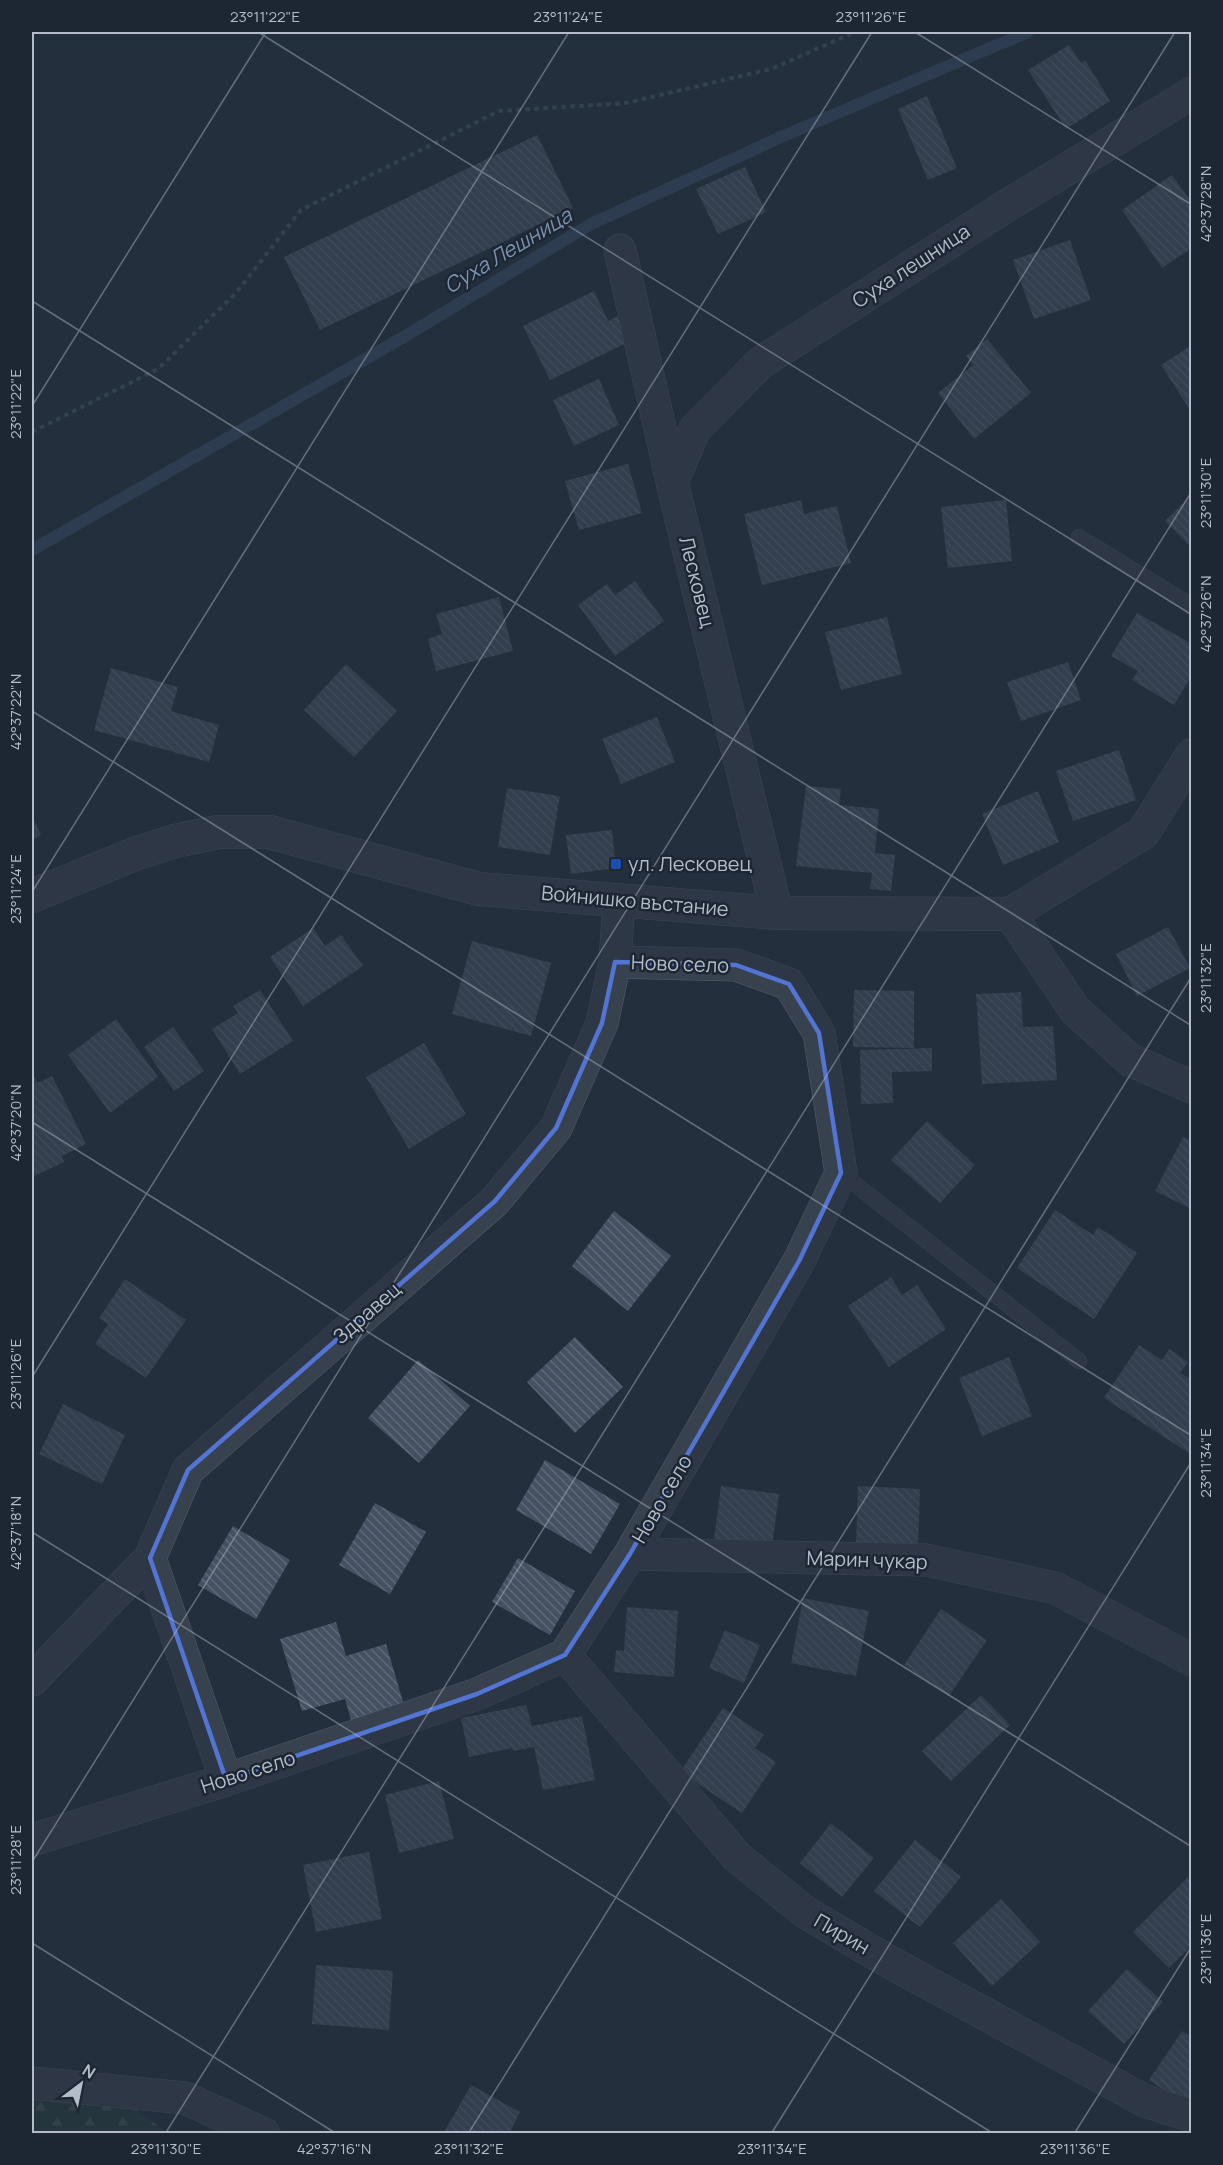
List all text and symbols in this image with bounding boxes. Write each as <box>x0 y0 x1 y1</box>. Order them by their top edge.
text: 23°11'22"E <box>230 6 300 27</box>
text: 23°11'24"E <box>533 6 603 27</box>
text: 23°11'26"E <box>836 6 906 27</box>
text: 42°37'28"N <box>1195 166 1216 242</box>
water label: Суха Лешница <box>438 200 578 299</box>
street label: Суха лешница <box>847 217 975 314</box>
text: 23°11'22"E <box>5 369 26 439</box>
text: 23°11'30"E <box>1195 458 1216 528</box>
street label: Лесковец <box>673 533 722 631</box>
text: 42°37'26"N <box>1195 575 1216 653</box>
text: 42°37'22"N <box>5 674 26 750</box>
place label: ул. Лесковец <box>628 850 752 877</box>
text: 23°11'24"E <box>5 854 26 924</box>
marker: ул. Лесковец <box>609 857 623 871</box>
street label: Войнишко въстание <box>540 879 730 922</box>
text: 23°11'32"E <box>1195 943 1216 1013</box>
street label: Ново село <box>630 948 730 979</box>
text: 42°37'20"N <box>5 1084 26 1162</box>
street label: Здравец <box>327 1275 407 1350</box>
text: 23°11'26"E <box>5 1339 26 1409</box>
text: 23°11'34"E <box>1195 1428 1216 1498</box>
street label: Ново село <box>625 1449 698 1548</box>
text: 42°37'18"N <box>5 1496 26 1570</box>
street label: Марин чукар <box>806 1544 928 1575</box>
street label: Ново село <box>197 1743 299 1800</box>
text: 23°11'28"E <box>5 1825 26 1895</box>
street label: Пирин <box>809 1907 875 1960</box>
text: 23°11'36"E <box>1195 1914 1216 1984</box>
north arrow <box>51 2054 111 2114</box>
text: N <box>78 2059 100 2084</box>
text: 23°11'30"E <box>131 2138 201 2159</box>
text: 42°37'16"N <box>297 2138 371 2159</box>
text: 23°11'32"E <box>434 2138 504 2159</box>
text: 23°11'34"E <box>737 2138 807 2159</box>
text: 23°11'36"E <box>1040 2138 1110 2159</box>

